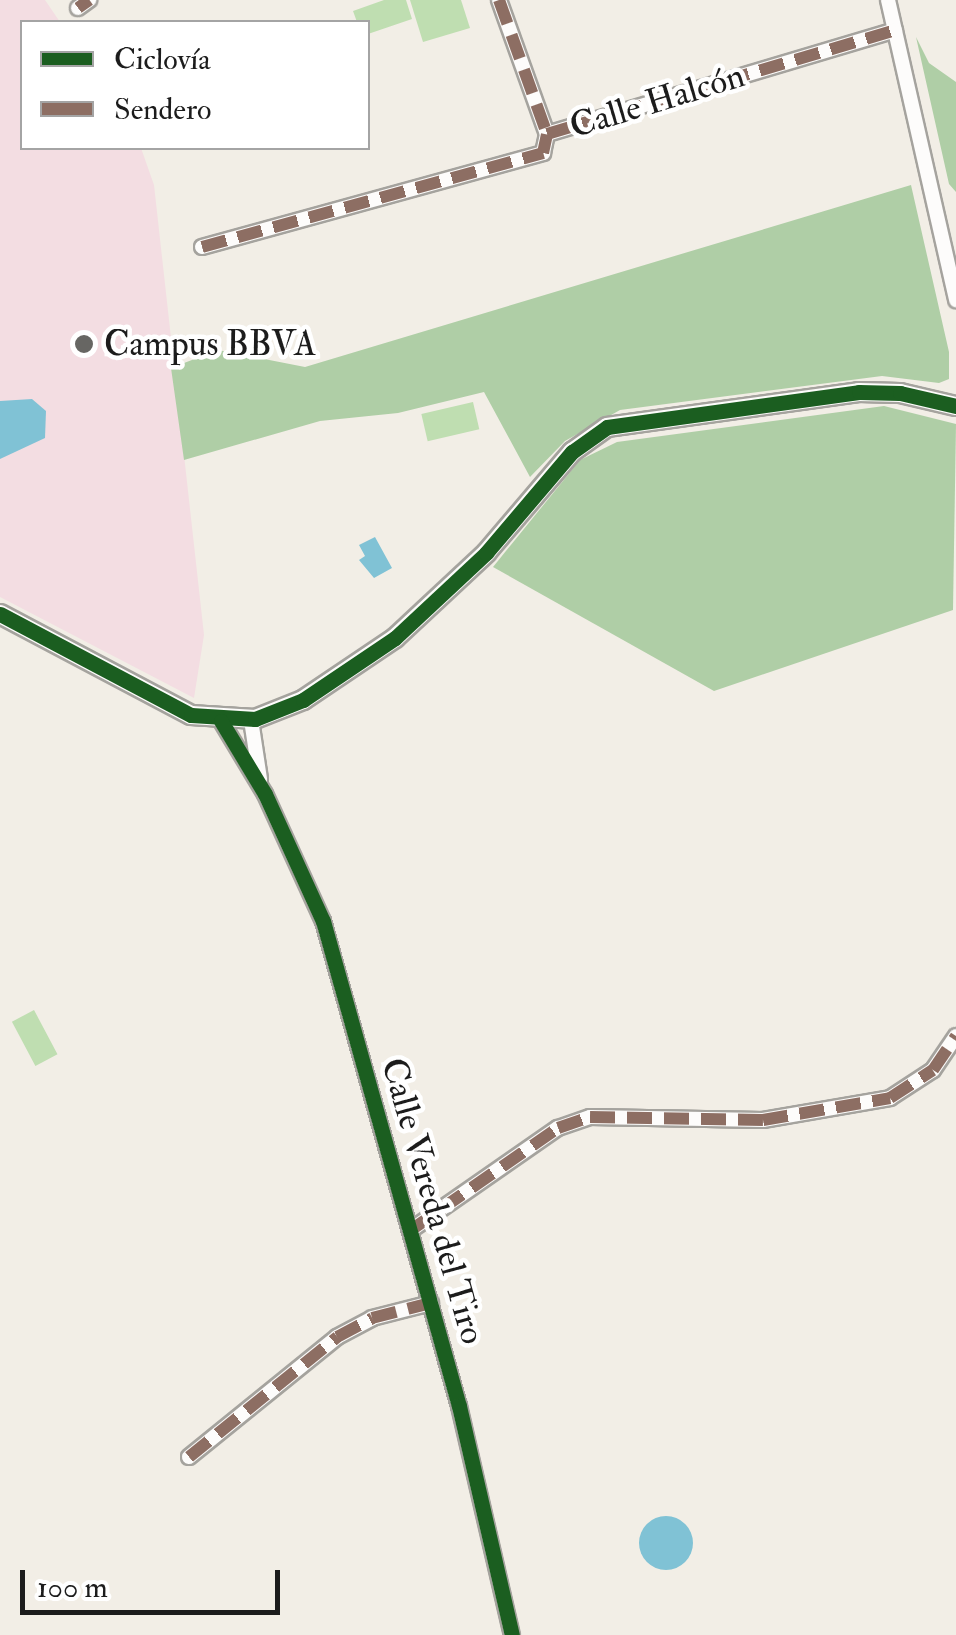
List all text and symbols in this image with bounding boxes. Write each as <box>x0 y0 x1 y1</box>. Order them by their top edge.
legend <box>20 20 370 150</box>
text: Ciclovía <box>114 41 211 78</box>
street label: Calle Halcón <box>565 55 749 147</box>
text: Sendero <box>114 91 211 128</box>
place label: Campus BBVA <box>104 323 316 365</box>
marker: Campus BBVA <box>73 333 95 355</box>
street label: Calle Vereda del Tiro <box>372 1053 494 1349</box>
scale bar <box>25 1550 285 1612</box>
text: 100 m <box>37 1569 108 1606</box>

